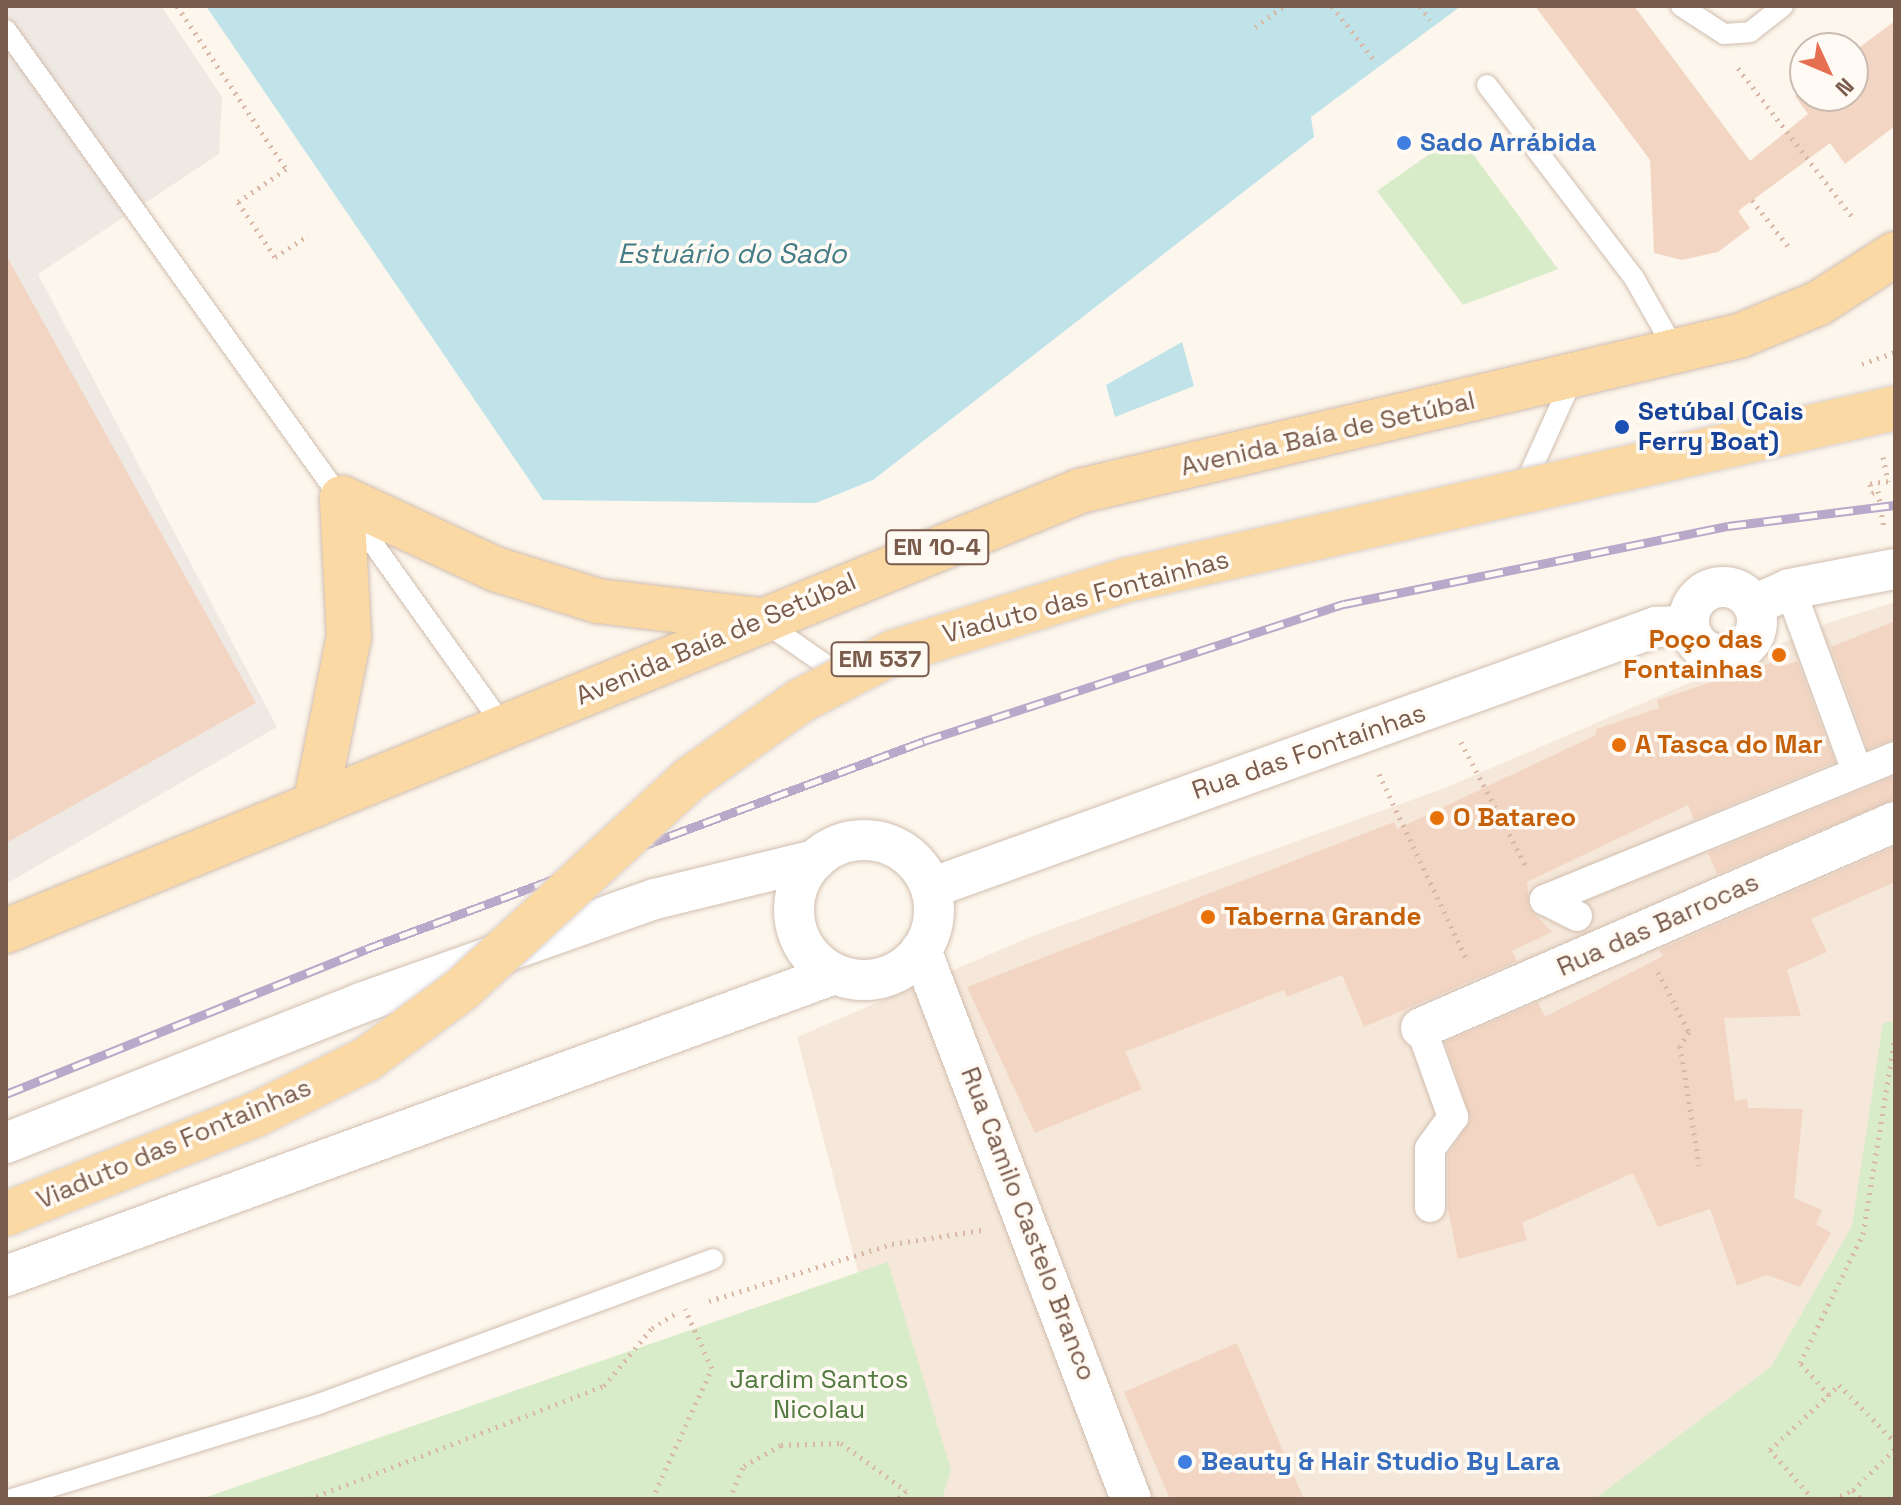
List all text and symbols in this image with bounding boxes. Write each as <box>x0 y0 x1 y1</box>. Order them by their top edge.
north arrow <box>1789 32 1869 112</box>
text: N <box>1830 72 1860 102</box>
place label: Sado Arrábida <box>1420 127 1597 159</box>
marker: Sado Arrábida <box>1395 134 1413 152</box>
water label: Estuário do Sado <box>618 236 846 270</box>
street label: Avenida Baía de Setúbal <box>1178 385 1478 483</box>
place label: Setúbal (Cais Ferry Boat) <box>1638 396 1804 458</box>
marker: Setúbal (Cais Ferry Boat) <box>1613 418 1631 436</box>
road number: EN 10-4 <box>885 527 989 567</box>
street label: Viaduto das Fontainhas <box>939 544 1233 650</box>
street label: Avenida Baía de Setúbal <box>571 566 861 712</box>
place label: Poço das Fontainhas <box>1623 624 1763 686</box>
road number: EM 537 <box>830 639 930 679</box>
marker: Poço das Fontainhas <box>1770 646 1788 664</box>
street label: Rua das Fontaínhas <box>1188 697 1430 807</box>
place label: A Tasca do Mar <box>1635 729 1824 761</box>
marker: A Tasca do Mar <box>1610 736 1628 754</box>
place label: O Batareo <box>1453 802 1576 834</box>
marker: O Batareo <box>1428 809 1446 827</box>
street label: Rua das Barrocas <box>1552 867 1764 983</box>
place label: Taberna Grande <box>1224 901 1421 933</box>
marker: Taberna Grande <box>1199 908 1217 926</box>
street label: Rua Camilo Castelo Branco <box>954 1063 1102 1385</box>
street label: Viaduto das Fontainhas <box>32 1072 316 1216</box>
park label: Jardim Santos Nicolau <box>730 1364 908 1426</box>
place label: Beauty & Hair Studio By Lara <box>1201 1446 1560 1478</box>
marker: Beauty & Hair Studio By Lara <box>1176 1453 1194 1471</box>

